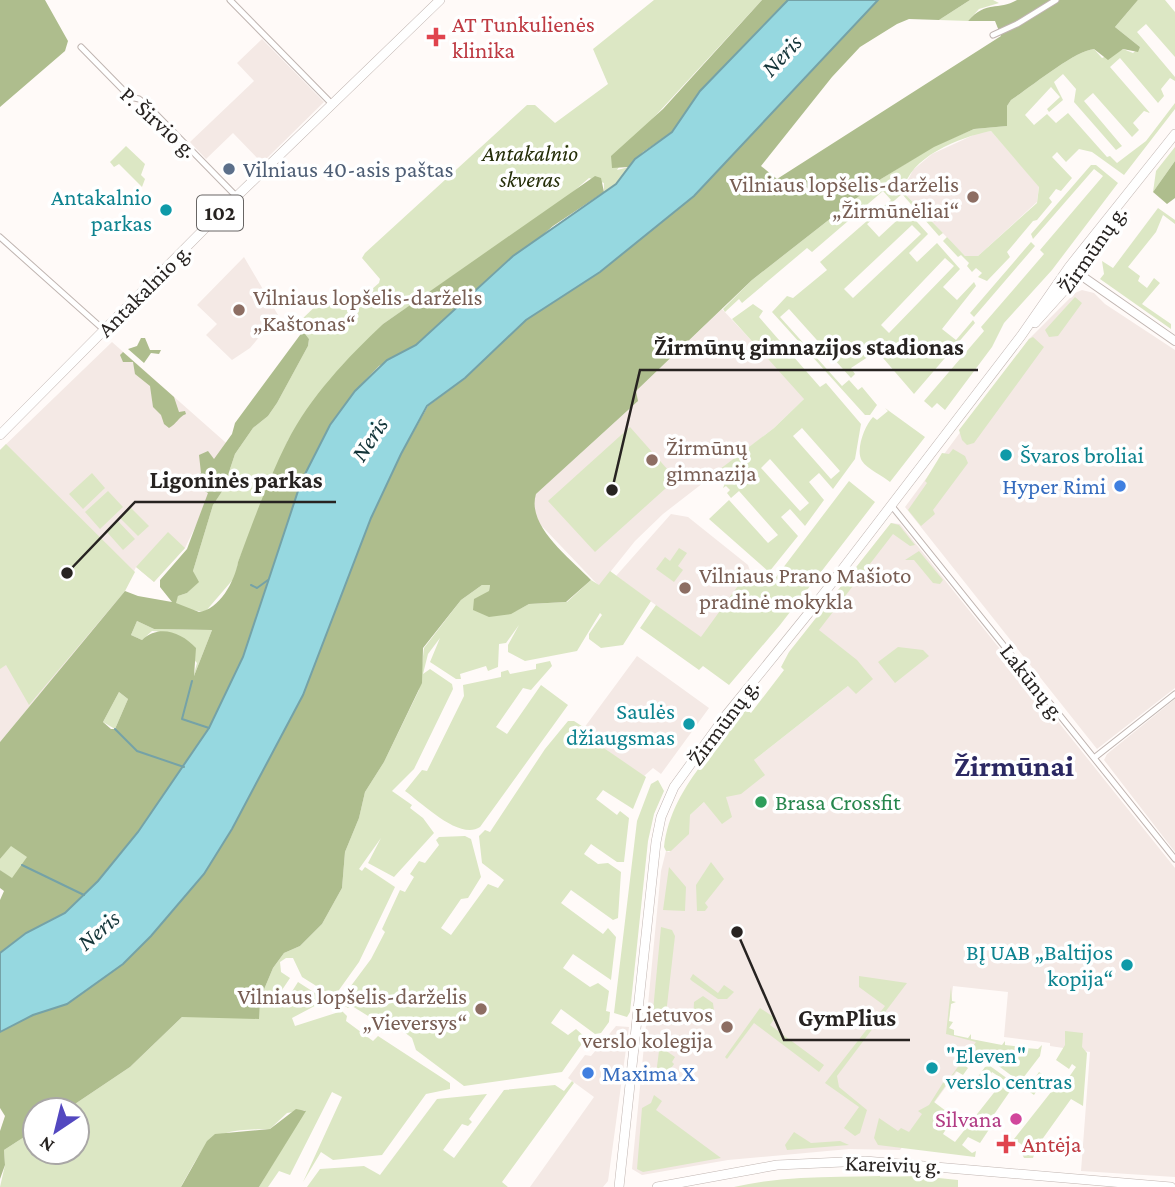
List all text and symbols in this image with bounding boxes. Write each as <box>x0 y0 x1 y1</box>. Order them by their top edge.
place label: AT Tunkulienės klinika <box>452 11 595 63</box>
marker: AT Tunkulienės klinika <box>426 27 446 47</box>
water label: Neris <box>755 28 807 81</box>
street label: P. Širvio g. <box>115 81 203 163</box>
park label: Antakalnio skveras <box>481 140 578 192</box>
place label: Vilniaus 40-asis paštas <box>243 156 454 182</box>
marker: Vilniaus 40-asis paštas <box>221 161 237 177</box>
place label: Vilniaus lopšelis-darželis „Žirmūnėliai“ <box>729 171 959 223</box>
place label: Antakalnio parkas <box>51 184 152 236</box>
marker: Vilniaus lopšelis-darželis „Žirmūnėliai“ <box>965 189 981 205</box>
road number: 102 <box>197 196 243 230</box>
street label: Žirmūnų g. <box>1052 200 1132 298</box>
marker: Antakalnio parkas <box>158 202 174 218</box>
street label: Antakalnio g. <box>92 238 196 342</box>
place label: Vilniaus lopšelis-darželis „Kaštonas“ <box>253 284 483 336</box>
marker: Vilniaus lopšelis-darželis „Kaštonas“ <box>231 302 247 318</box>
callout: Žirmūnų gimnazijos stadionas <box>640 325 978 370</box>
text: Žirmūnų gimnazijos stadionas <box>654 333 964 361</box>
water label: Neris <box>345 411 393 466</box>
place label: Žirmūnų gimnazija <box>666 434 757 486</box>
place label: Švaros broliai <box>1020 442 1144 468</box>
marker: Švaros broliai <box>998 447 1014 463</box>
marker: Žirmūnų gimnazija <box>644 452 660 468</box>
callout: Ligoninės parkas <box>135 457 336 502</box>
text: Ligoninės parkas <box>149 466 323 493</box>
place label: Hyper Rimi <box>1002 473 1106 499</box>
marker: Hyper Rimi <box>1112 478 1128 494</box>
place label: Vilniaus Prano Mašioto pradinė mokykla <box>699 562 911 614</box>
marker: Vilniaus Prano Mašioto pradinė mokykla <box>677 580 693 596</box>
street label: Lakūnų g. <box>995 638 1071 726</box>
street label: Žirmūnų g. <box>682 674 764 770</box>
place label: Saulės džiaugsmas <box>566 698 675 750</box>
marker: Saulės džiaugsmas <box>681 716 697 732</box>
district label: Žirmūnai <box>954 749 1074 782</box>
place label: Brasa Crossfit <box>775 789 901 815</box>
marker: Brasa Crossfit <box>753 794 769 810</box>
water label: Neris <box>71 904 125 956</box>
place label: BĮ UAB „Baltijos kopija“ <box>966 939 1113 991</box>
marker: BĮ UAB „Baltijos kopija“ <box>1119 957 1135 973</box>
place label: Vilniaus lopšelis-darželis „Vieversys“ <box>237 983 467 1035</box>
callout: GymPlius <box>784 995 910 1040</box>
marker: Vilniaus lopšelis-darželis „Vieversys“ <box>473 1001 489 1017</box>
place label: Lietuvos verslo kolegija <box>581 1001 713 1053</box>
text: GymPlius <box>798 1004 896 1031</box>
marker: Lietuvos verslo kolegija <box>719 1019 735 1035</box>
place label: "Eleven" verslo centras <box>945 1042 1072 1094</box>
place label: Maxima X <box>602 1060 695 1086</box>
marker: "Eleven" verslo centras <box>924 1060 940 1076</box>
marker: Maxima X <box>580 1065 596 1081</box>
north arrow <box>21 1096 91 1166</box>
place label: Silvana <box>935 1106 1002 1132</box>
marker: Silvana <box>1008 1111 1024 1127</box>
place label: Antėja <box>1022 1131 1082 1157</box>
text: N <box>35 1132 58 1157</box>
marker: Antėja <box>996 1134 1016 1154</box>
street label: Kareivių g. <box>844 1149 942 1179</box>

